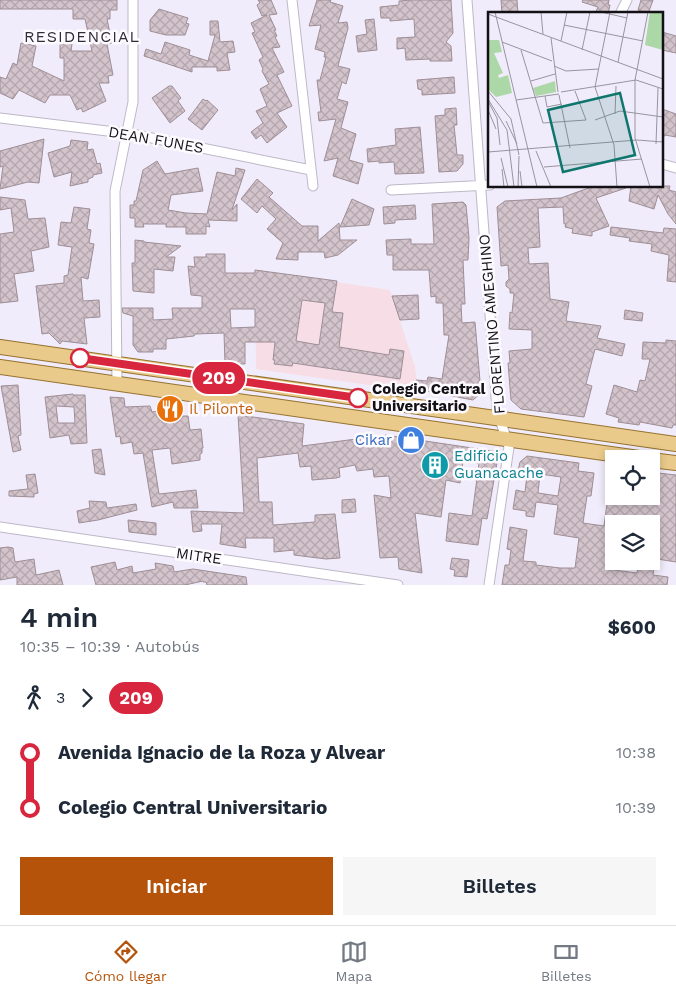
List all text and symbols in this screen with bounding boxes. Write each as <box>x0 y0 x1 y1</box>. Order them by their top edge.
inset map <box>488 12 664 188</box>
district label: RESIDENCIAL <box>24 27 140 46</box>
street label: DEAN FUNES <box>107 123 205 157</box>
street label: FLORENTINO AMEGHINO <box>475 233 509 415</box>
unlabelled marker <box>70 348 90 368</box>
line badge: 209 <box>190 362 248 394</box>
text: 209 <box>202 367 236 388</box>
place label: Colegio Central Universitario <box>372 380 486 415</box>
marker: Colegio Central Universitario <box>348 388 368 408</box>
restaurant icon: Il Pilonte <box>155 394 185 424</box>
place label: Il Pilonte <box>189 400 253 418</box>
shop icon: Cikar <box>396 425 426 455</box>
place label: Cikar <box>355 431 392 449</box>
place label: Edificio Guanacache <box>454 447 544 482</box>
building icon: Edificio Guanacache <box>420 450 450 480</box>
map controls <box>605 450 660 570</box>
button: locate <box>605 450 660 505</box>
button: layers <box>605 515 660 570</box>
street label: MITRE <box>175 544 223 568</box>
text: 4 min <box>20 601 98 634</box>
text: $600 <box>608 616 656 639</box>
text: 10:35 – 10:39 · Autobús <box>20 637 200 656</box>
icon: walk <box>20 684 48 712</box>
icon: forward <box>73 684 101 712</box>
text: 209 <box>119 687 153 708</box>
text: 3 <box>56 688 65 707</box>
text: Avenida Ignacio de la Roza y Alvear <box>58 741 385 764</box>
text: 10:38 <box>616 743 656 762</box>
text: Colegio Central Universitario <box>58 796 327 819</box>
text: 10:39 <box>616 798 656 817</box>
button: Iniciar <box>20 857 333 915</box>
button: Billetes <box>343 857 656 915</box>
tab: Cómo llegar <box>84 938 167 984</box>
tab: Mapa <box>336 938 372 984</box>
tab: Billetes <box>541 938 592 984</box>

